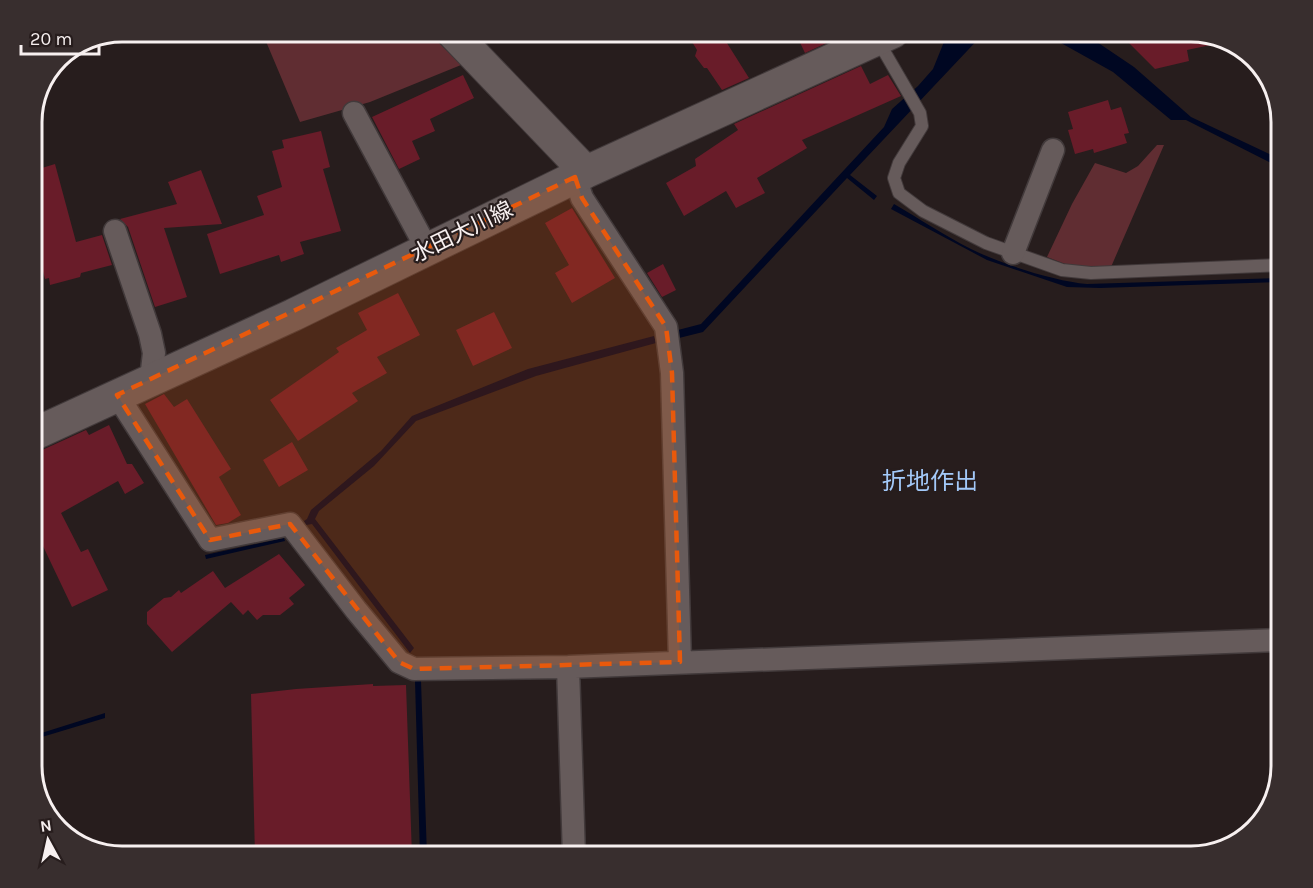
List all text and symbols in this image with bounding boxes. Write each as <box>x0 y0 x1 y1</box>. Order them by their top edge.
scale bar <box>21 18 99 56</box>
text: 20 m <box>30 28 72 50</box>
street label: 水田大川線 <box>407 196 517 268</box>
district label: 折地作出 <box>882 467 978 495</box>
north arrow <box>18 810 78 870</box>
text: N <box>39 815 53 836</box>

